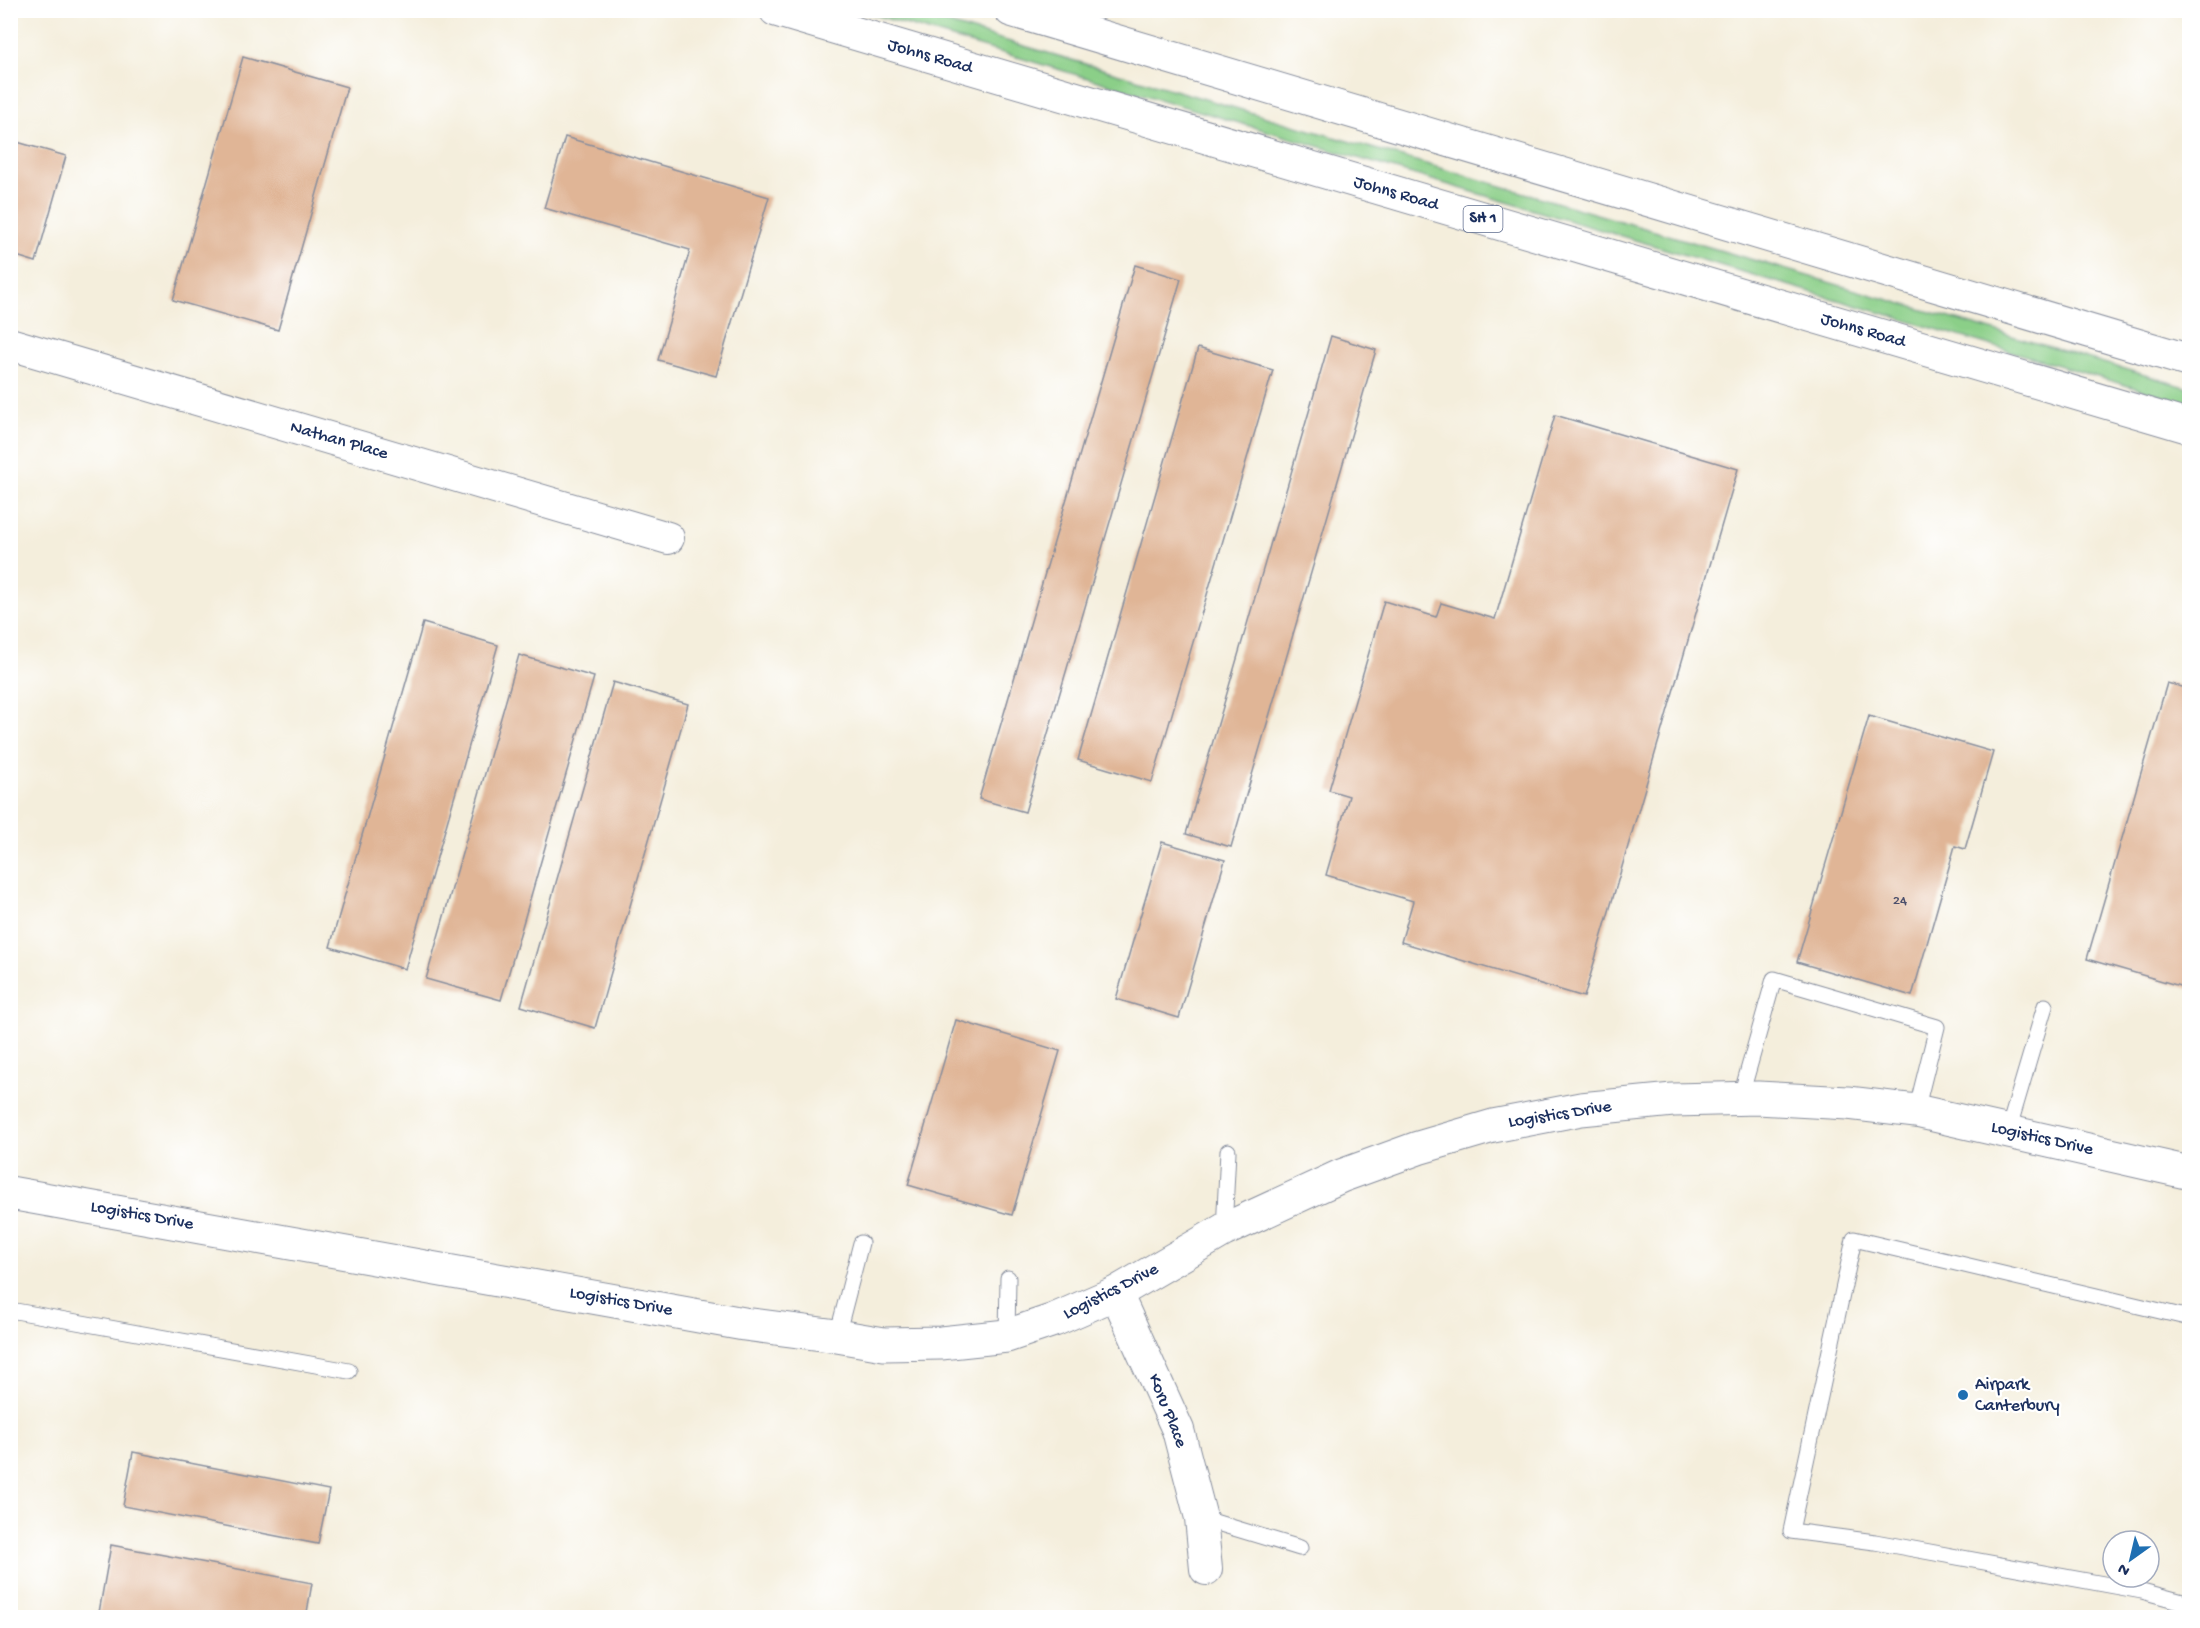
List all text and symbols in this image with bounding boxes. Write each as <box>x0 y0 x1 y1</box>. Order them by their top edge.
street label: Johns Road <box>885 35 976 80</box>
street label: Johns Road <box>1351 172 1442 217</box>
road number: SH 1 <box>1464 206 1502 232</box>
street label: Johns Road <box>1818 309 1909 354</box>
street label: Nathan Place <box>288 417 391 465</box>
house number: 24 <box>1893 892 1907 910</box>
street label: Logistics Drive <box>1507 1096 1614 1134</box>
street label: Logistics Drive <box>1989 1117 2096 1161</box>
street label: Logistics Drive <box>89 1197 196 1236</box>
street label: Logistics Drive <box>1060 1259 1163 1325</box>
street label: Logistics Drive <box>568 1283 675 1322</box>
street label: Koru Place <box>1143 1371 1192 1452</box>
place label: Airpark Canterbury <box>1975 1375 2060 1417</box>
marker: Airpark Canterbury <box>1956 1388 1970 1402</box>
north arrow <box>2101 1529 2161 1589</box>
text: N <box>2114 1557 2134 1579</box>

